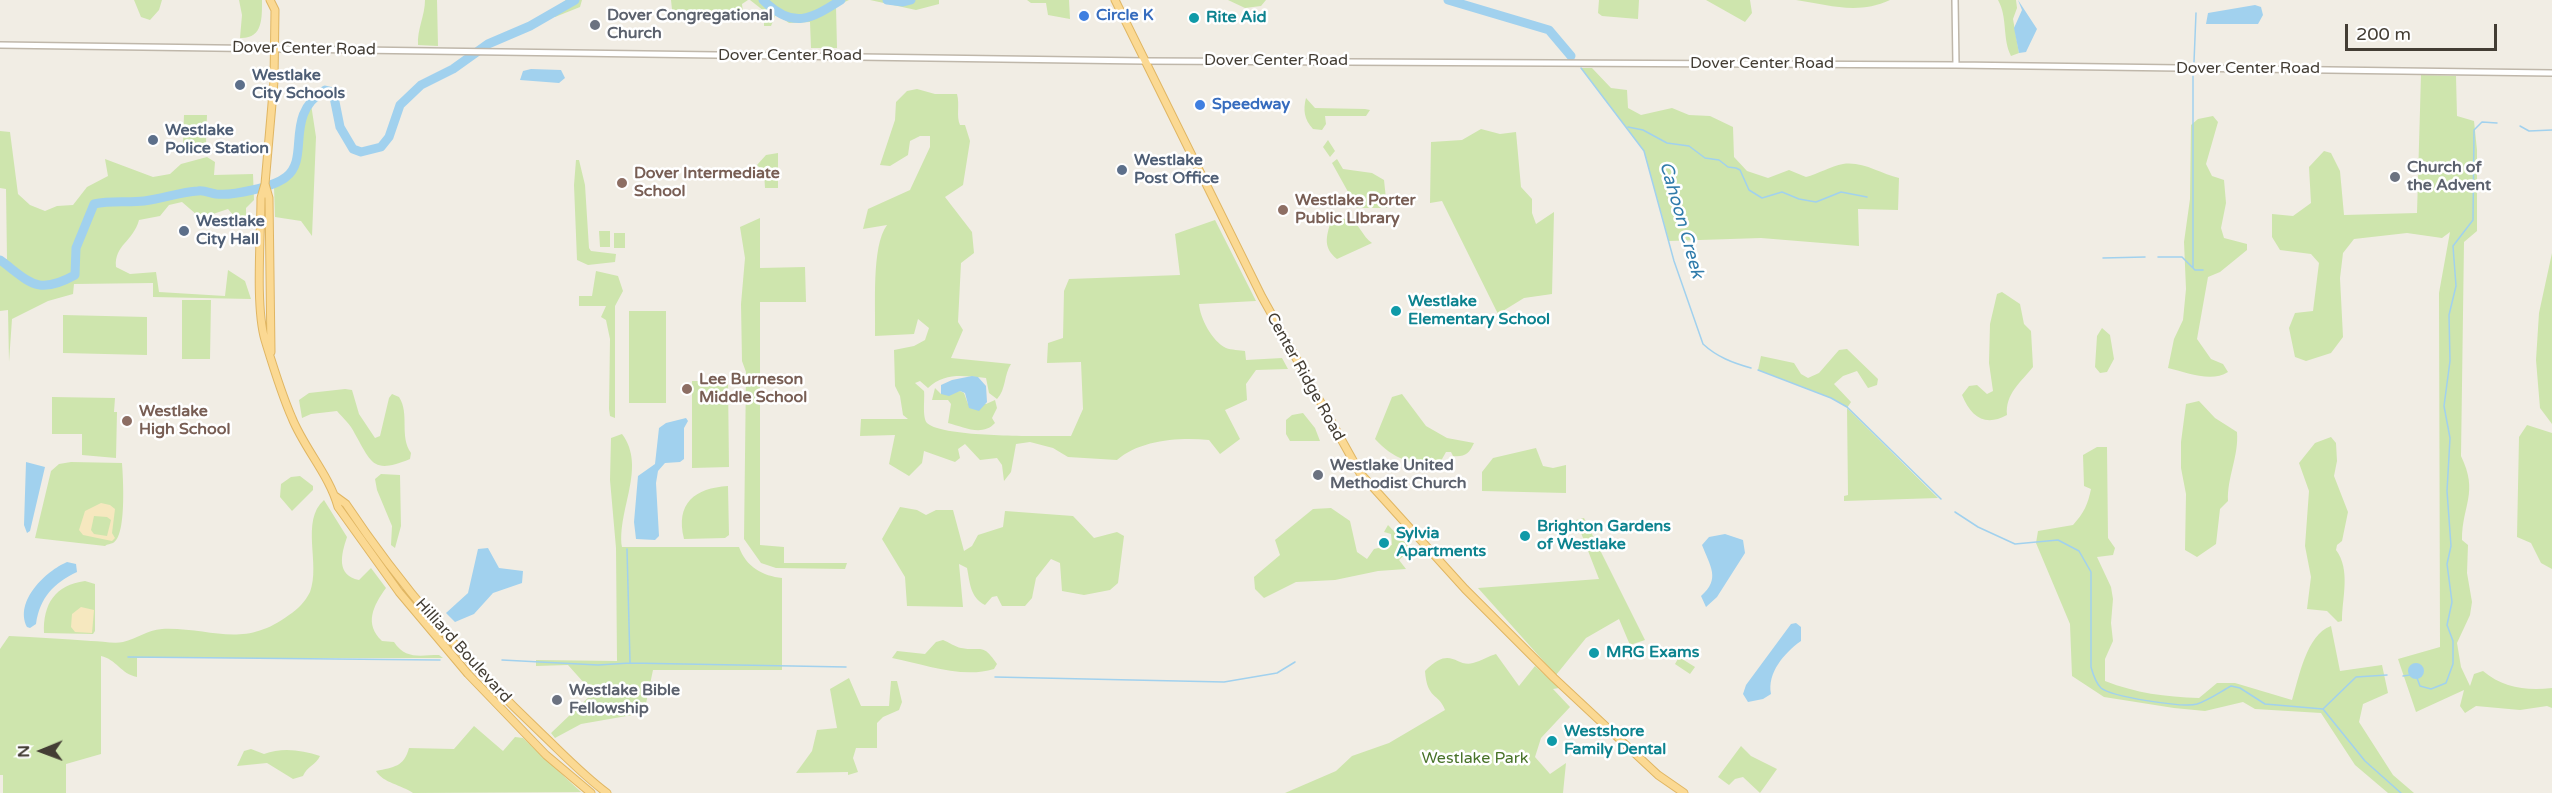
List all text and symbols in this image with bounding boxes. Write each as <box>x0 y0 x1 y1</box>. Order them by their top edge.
place label: Dover Congregational Church <box>607 6 773 44</box>
place label: Circle K <box>1096 6 1153 26</box>
place label: Rite Aid <box>1206 8 1266 28</box>
marker: Circle K <box>1077 9 1091 23</box>
marker: Rite Aid <box>1187 11 1201 25</box>
scale bar <box>2348 12 2500 50</box>
marker: Dover Congregational Church <box>588 18 602 32</box>
text: 200 m <box>2356 23 2411 45</box>
street label: Dover Center Road <box>232 38 376 60</box>
street label: Dover Center Road <box>718 46 862 66</box>
street label: Dover Center Road <box>1204 51 1348 71</box>
street label: Dover Center Road <box>1690 54 1834 74</box>
street label: Dover Center Road <box>2176 59 2320 79</box>
place label: Westlake City Schools <box>252 66 345 104</box>
marker: Westlake City Schools <box>233 78 247 92</box>
place label: Speedway <box>1212 95 1290 115</box>
marker: Speedway <box>1193 98 1207 112</box>
place label: Westlake Police Station <box>165 121 269 159</box>
marker: Westlake Police Station <box>146 133 160 147</box>
place label: Westlake Post Office <box>1134 151 1219 189</box>
place label: Church of the Advent <box>2407 158 2491 196</box>
water label: Cahoon Creek <box>1654 159 1708 281</box>
marker: Westlake Post Office <box>1115 163 1129 177</box>
place label: Dover Intermediate School <box>634 164 780 202</box>
marker: Church of the Advent <box>2388 170 2402 184</box>
marker: Dover Intermediate School <box>615 176 629 190</box>
place label: Westlake Porter Public LIbrary <box>1295 191 1416 229</box>
marker: Westlake Porter Public LIbrary <box>1276 203 1290 217</box>
place label: Westlake City Hall <box>196 212 265 250</box>
marker: Westlake City Hall <box>177 224 191 238</box>
place label: Westlake Elementary School <box>1408 292 1550 330</box>
marker: Westlake Elementary School <box>1389 304 1403 318</box>
street label: Center Ridge Road <box>1262 309 1348 445</box>
place label: Lee Burneson Middle School <box>699 370 807 408</box>
marker: Lee Burneson Middle School <box>680 382 694 396</box>
place label: Westlake High School <box>139 402 230 440</box>
marker: Westlake High School <box>120 414 134 428</box>
place label: Westlake United Methodist Church <box>1330 456 1467 494</box>
marker: Westlake United Methodist Church <box>1311 468 1325 482</box>
place label: Brighton Gardens of Westlake <box>1537 517 1671 555</box>
place label: Sylvia Apartments <box>1396 524 1486 562</box>
marker: Brighton Gardens of Westlake <box>1518 529 1532 543</box>
marker: Sylvia Apartments <box>1377 536 1391 550</box>
street label: Hilliard Boulevard <box>411 595 515 707</box>
place label: MRG Exams <box>1606 643 1699 663</box>
marker: MRG Exams <box>1587 646 1601 660</box>
place label: Westlake Bible Fellowship <box>569 681 680 719</box>
marker: Westlake Bible Fellowship <box>550 693 564 707</box>
north arrow <box>12 721 72 781</box>
place label: Westshore Family Dental <box>1564 722 1666 760</box>
marker: Westshore Family Dental <box>1545 734 1559 748</box>
text: N <box>14 745 34 758</box>
park label: Westlake Park <box>1421 749 1529 769</box>

